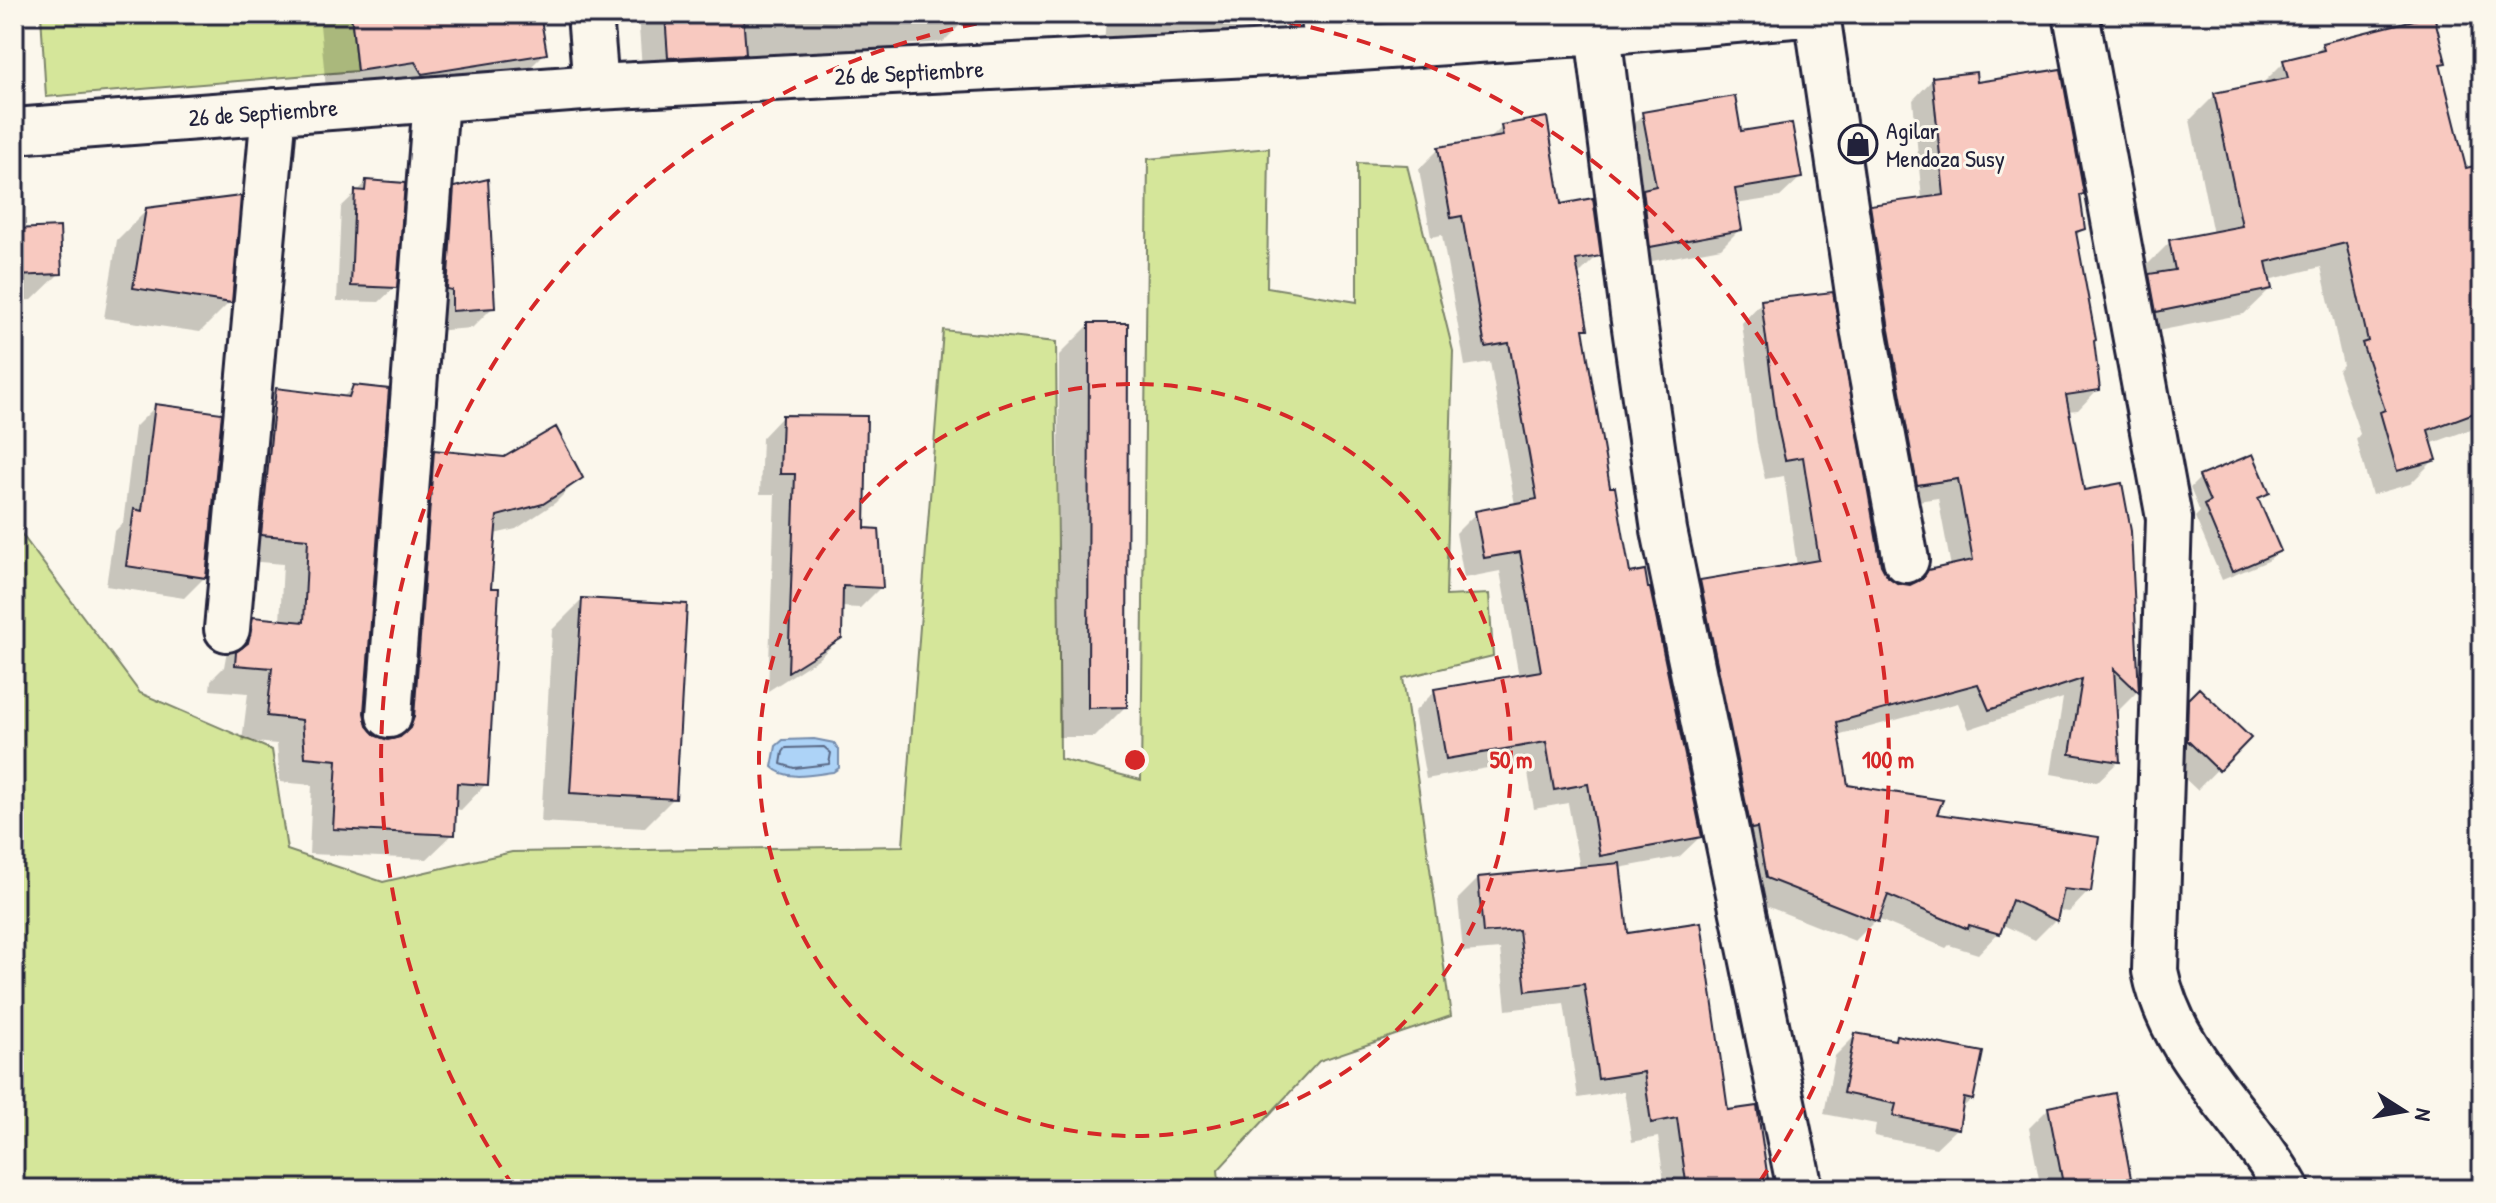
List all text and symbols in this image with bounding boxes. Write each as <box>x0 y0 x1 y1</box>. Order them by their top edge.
street label: 26 de Septiembre <box>833 52 985 92</box>
street label: 26 de Septiembre <box>187 91 339 133</box>
place label: Agilar Mendoza Susy <box>1886 114 2005 174</box>
shop icon: Agilar Mendoza Susy <box>1837 123 1879 165</box>
text: 50 m <box>1490 743 1532 775</box>
text: 100 m <box>1862 743 1914 775</box>
centre of rings <box>1121 746 1149 774</box>
north arrow <box>2364 1071 2444 1151</box>
text: N <box>2408 1106 2439 1124</box>

